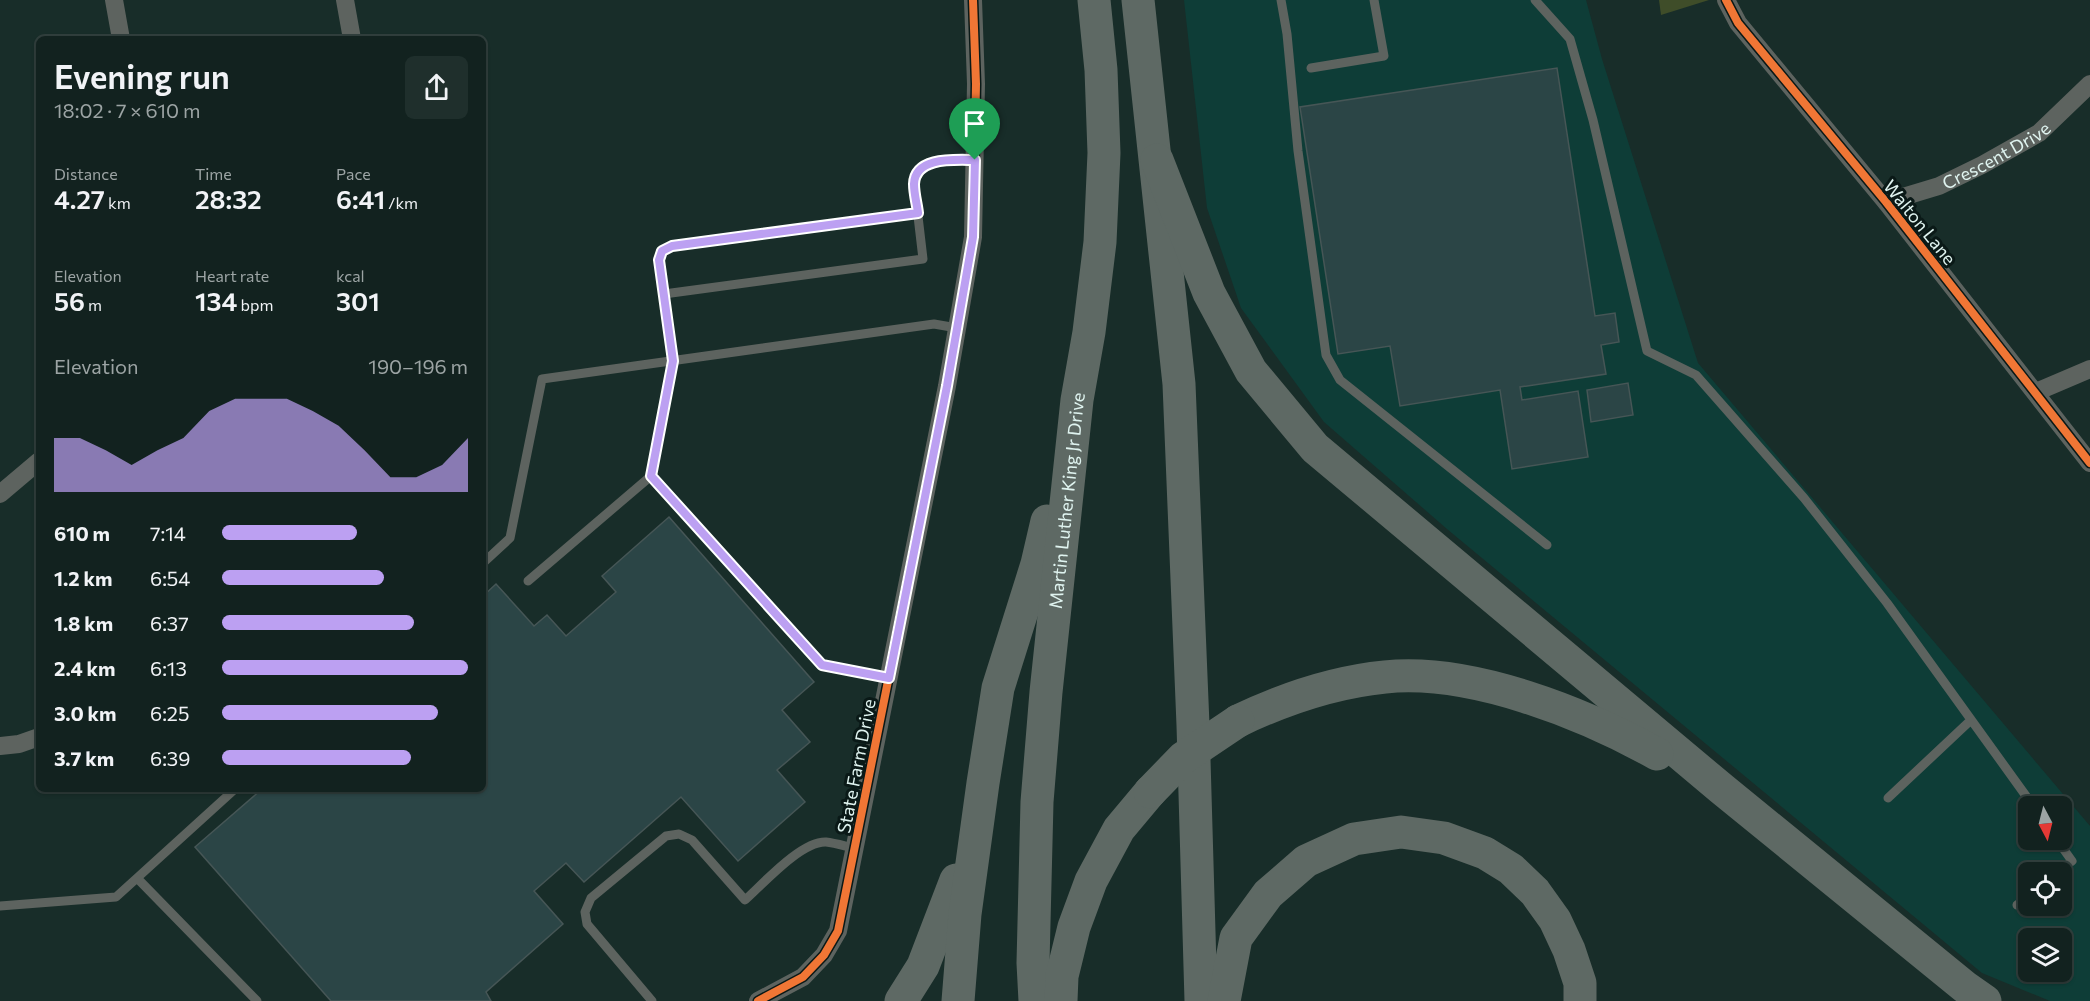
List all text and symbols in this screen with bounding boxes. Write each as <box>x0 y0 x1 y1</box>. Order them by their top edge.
text: Evening run <box>54 55 230 96</box>
button: share <box>405 56 468 119</box>
text: 18:02 · 7 × 610 m <box>54 98 200 122</box>
pin <box>949 98 1000 160</box>
icon: arrive <box>958 107 991 140</box>
street label: Crescent Drive <box>1938 117 2055 194</box>
text: Distance <box>54 164 118 183</box>
text: Time <box>195 164 232 183</box>
text: Pace <box>336 164 371 183</box>
street label: Walton Lane <box>1879 175 1961 269</box>
text: 4.27 <box>54 183 105 214</box>
text: 28:32 <box>195 183 262 214</box>
text: 6:41 <box>336 183 385 214</box>
text: km <box>105 193 131 212</box>
text: /km <box>385 193 418 212</box>
text: Elevation <box>54 266 122 285</box>
text: Heart rate <box>195 266 269 285</box>
text: kcal <box>336 266 365 285</box>
text: 56 <box>54 285 85 316</box>
text: 134 <box>195 285 237 316</box>
text: 301 <box>336 285 380 316</box>
text: m <box>85 295 102 314</box>
text: bpm <box>237 295 273 314</box>
text: Elevation <box>54 354 139 378</box>
text: 190–196 m <box>368 354 468 378</box>
street label: Martin Luther King Jr Drive <box>1044 391 1089 610</box>
text: 610 m <box>54 521 110 545</box>
text: 7:14 <box>150 521 186 545</box>
text: 1.2 km <box>54 566 112 590</box>
text: 6:54 <box>150 566 190 590</box>
text: 1.8 km <box>54 611 113 635</box>
text: 6:37 <box>150 611 189 635</box>
text: 2.4 km <box>54 656 116 680</box>
text: 6:13 <box>150 656 187 680</box>
street label: State Farm Drive <box>832 697 880 835</box>
text: 3.0 km <box>54 701 116 725</box>
text: 6:25 <box>150 701 189 725</box>
text: 3.7 km <box>54 746 114 770</box>
text: 6:39 <box>150 746 190 770</box>
north arrow <box>2018 796 2072 850</box>
map controls <box>2018 796 2072 982</box>
button: locate <box>2018 862 2072 916</box>
button: layers <box>2018 928 2072 982</box>

